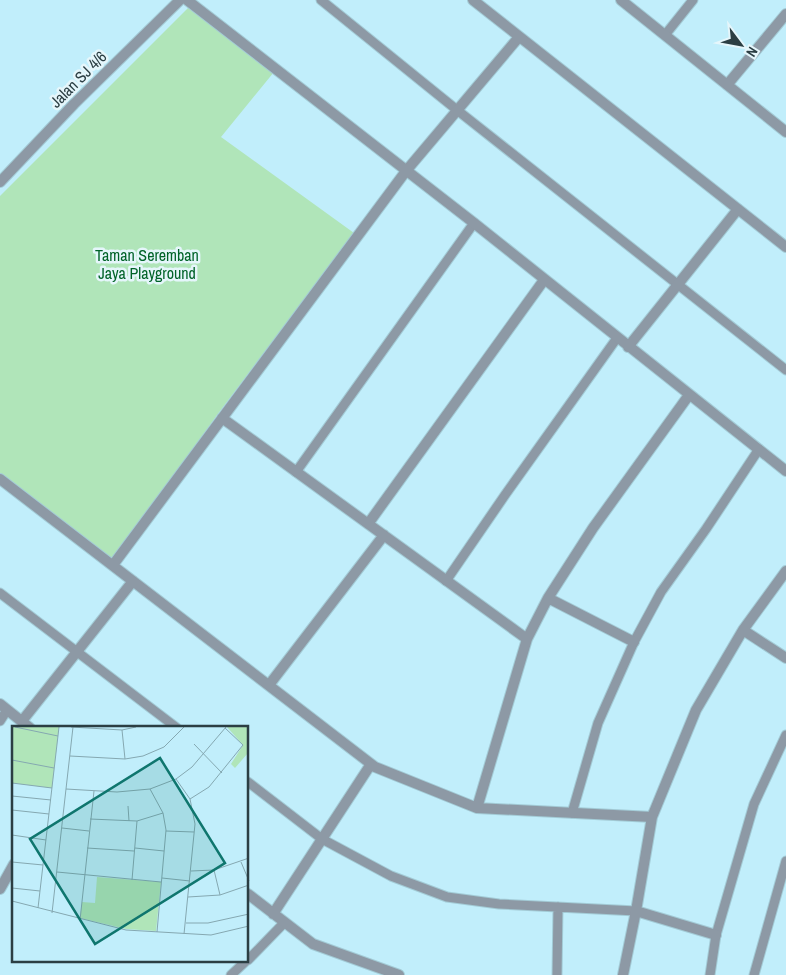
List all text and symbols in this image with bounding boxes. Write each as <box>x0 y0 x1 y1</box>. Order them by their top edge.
north arrow <box>716 20 766 70</box>
text: N <box>742 44 762 60</box>
street label: Jalan SJ 4/6 <box>45 46 111 112</box>
park label: Taman Seremban Jaya Playground <box>95 244 199 284</box>
inset map <box>12 726 249 962</box>

